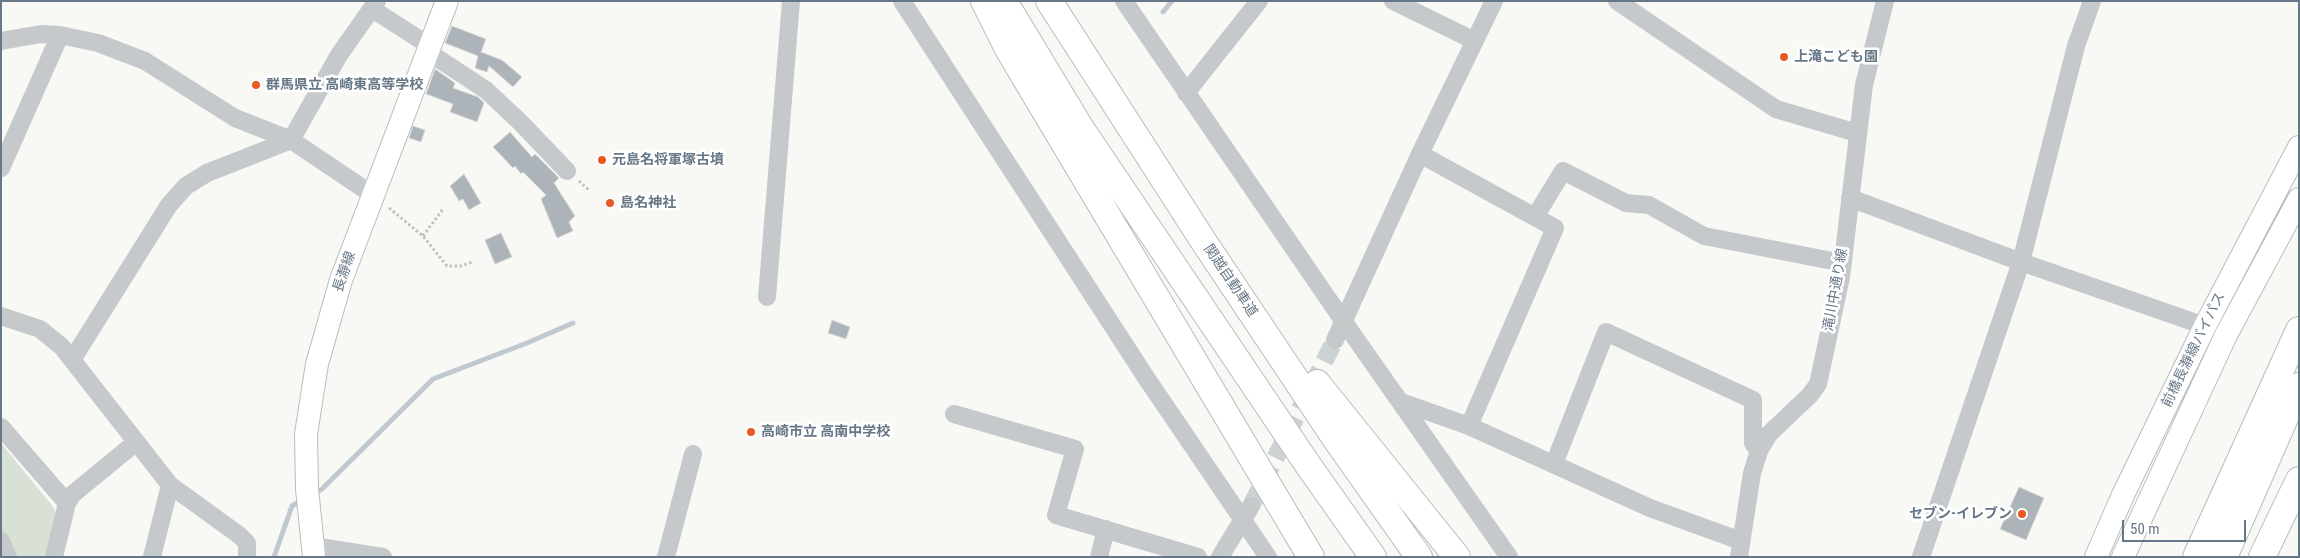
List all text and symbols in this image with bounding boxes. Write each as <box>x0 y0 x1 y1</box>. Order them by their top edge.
place label: 上滝こども園 <box>1794 49 1878 65</box>
marker: 上滝こども園 <box>1778 51 1790 63</box>
place label: 群馬県立 高崎東高等学校 <box>266 77 423 93</box>
marker: 群馬県立 高崎東高等学校 <box>250 79 262 91</box>
place label: 元島名将軍塚古墳 <box>612 152 724 168</box>
marker: 元島名将軍塚古墳 <box>596 154 608 166</box>
place label: 島名神社 <box>620 195 676 211</box>
marker: 島名神社 <box>604 197 616 209</box>
street label: 関越自動車道 <box>1200 241 1260 321</box>
street label: 滝川中通り線 <box>1820 247 1852 333</box>
street label: 長瀞線 <box>330 249 360 295</box>
street label: 前橋長瀞線バイパス <box>2159 290 2229 410</box>
place label: 高崎市立 高南中学校 <box>761 424 890 440</box>
marker: 高崎市立 高南中学校 <box>745 426 757 438</box>
place label: セブン-イレブン <box>1909 506 2012 522</box>
marker: セブン-イレブン <box>2016 508 2028 520</box>
scale bar <box>2125 510 2249 542</box>
text: 50 m <box>2130 520 2160 538</box>

